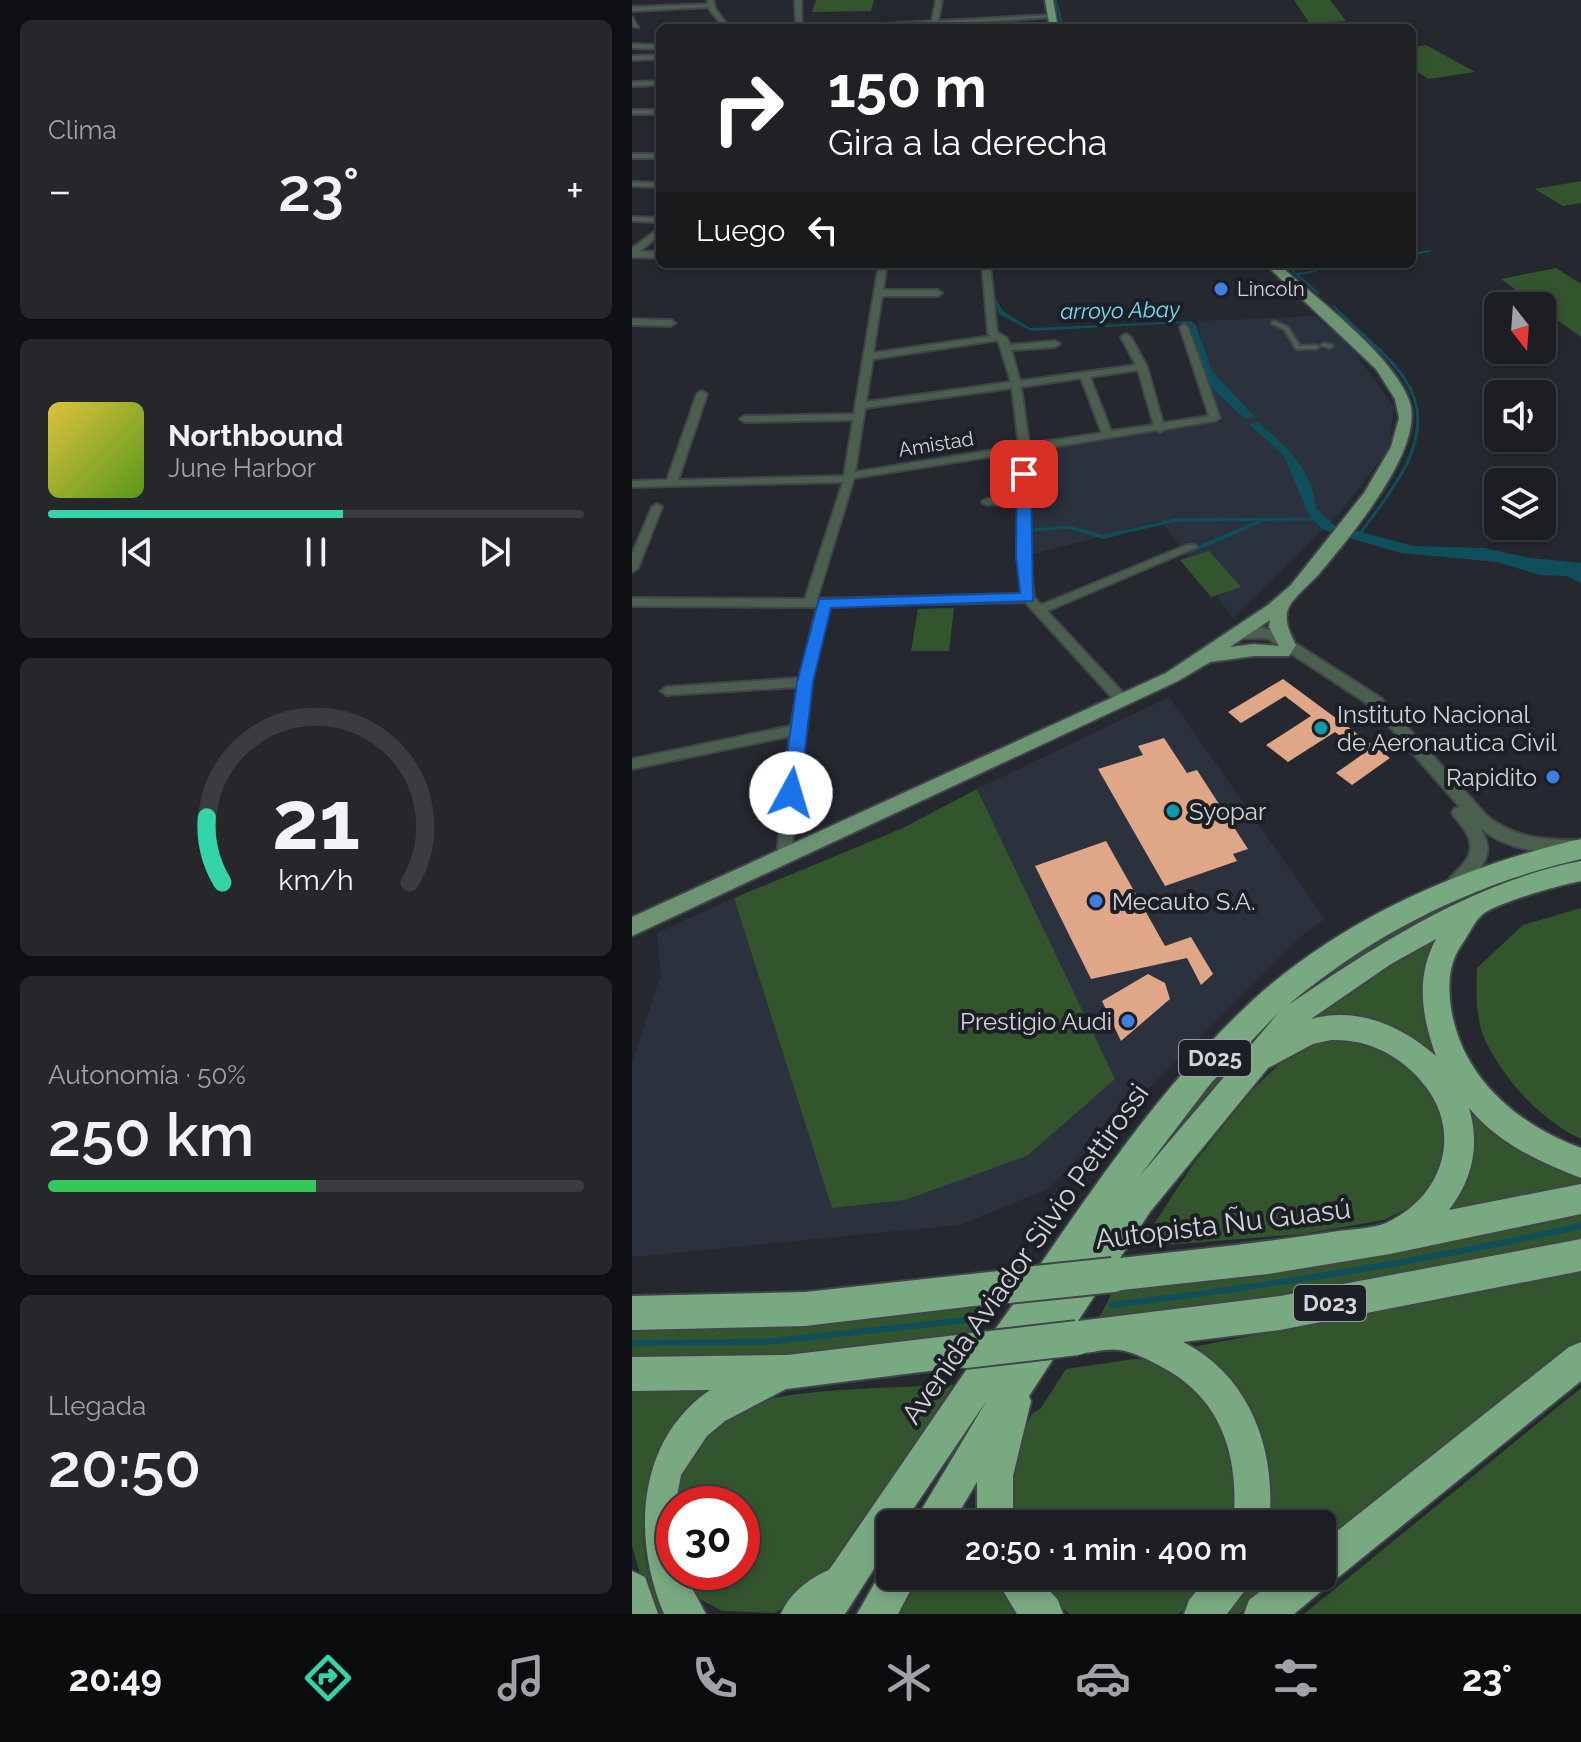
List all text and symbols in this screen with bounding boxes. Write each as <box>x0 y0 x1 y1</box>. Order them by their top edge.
text: 150 m <box>828 54 987 120</box>
icon: right <box>696 56 800 160</box>
text: Clima <box>48 115 117 145</box>
text: Gira a la derecha <box>828 121 1107 163</box>
text: 23° <box>278 155 359 225</box>
text: − <box>48 165 72 216</box>
text: + <box>566 165 584 216</box>
icon: left <box>801 208 845 252</box>
text: Luego <box>696 213 785 248</box>
place label: Lincoln <box>1237 277 1305 301</box>
marker: Lincoln <box>1212 280 1230 298</box>
north arrow <box>1484 292 1556 364</box>
map controls <box>1484 292 1556 540</box>
water label: arroyo Abay <box>1060 296 1181 324</box>
button: sound <box>1484 380 1556 452</box>
text: Northbound <box>168 418 343 453</box>
street label: Amistad <box>897 426 975 462</box>
pin <box>990 440 1058 508</box>
icon: arrive <box>1002 452 1046 496</box>
text: June Harbor <box>168 453 316 483</box>
button: layers <box>1484 468 1556 540</box>
icon: previous <box>115 530 159 574</box>
icon: pause <box>294 530 338 574</box>
icon: next <box>473 530 517 574</box>
place label: Instituto Nacional de Aeronautica Civil <box>1337 700 1557 757</box>
marker: Instituto Nacional de Aeronautica Civil <box>1312 719 1330 737</box>
position arrow <box>749 751 833 835</box>
place label: Rapidito <box>1446 763 1537 792</box>
marker: Rapidito <box>1544 768 1562 786</box>
text: 21 <box>272 771 360 868</box>
place label: Syopar <box>1189 797 1267 826</box>
marker: Syopar <box>1164 802 1182 820</box>
text: km/h <box>278 863 354 897</box>
place label: Mecauto S.A. <box>1112 887 1256 916</box>
marker: Mecauto S.A. <box>1087 892 1105 910</box>
place label: Prestigio Audi <box>960 1007 1112 1036</box>
marker: Prestigio Audi <box>1119 1012 1137 1030</box>
road number: D025 <box>1179 1040 1251 1076</box>
text: Autonomía · 50% <box>48 1060 246 1090</box>
street label: Avenida Aviador Silvio Pettirossi <box>895 1078 1155 1430</box>
text: 250 km <box>48 1100 254 1170</box>
street label: Autopista Ñu Guasú <box>1093 1191 1353 1256</box>
road number: D023 <box>1294 1285 1366 1321</box>
text: Llegada <box>48 1391 146 1421</box>
text: 20:50 <box>48 1431 201 1501</box>
speed limit sign: 30 <box>656 1486 760 1590</box>
text: 20:50 · 1 min · 400 m <box>965 1532 1247 1567</box>
icon: directions <box>300 1650 356 1706</box>
icon: music <box>493 1650 549 1706</box>
icon: phone <box>687 1650 743 1706</box>
icon: climate <box>881 1650 937 1706</box>
icon: car <box>1075 1650 1131 1706</box>
icon: filters <box>1268 1650 1324 1706</box>
text: 20:49 <box>69 1657 162 1699</box>
text: 23° <box>1462 1657 1512 1699</box>

